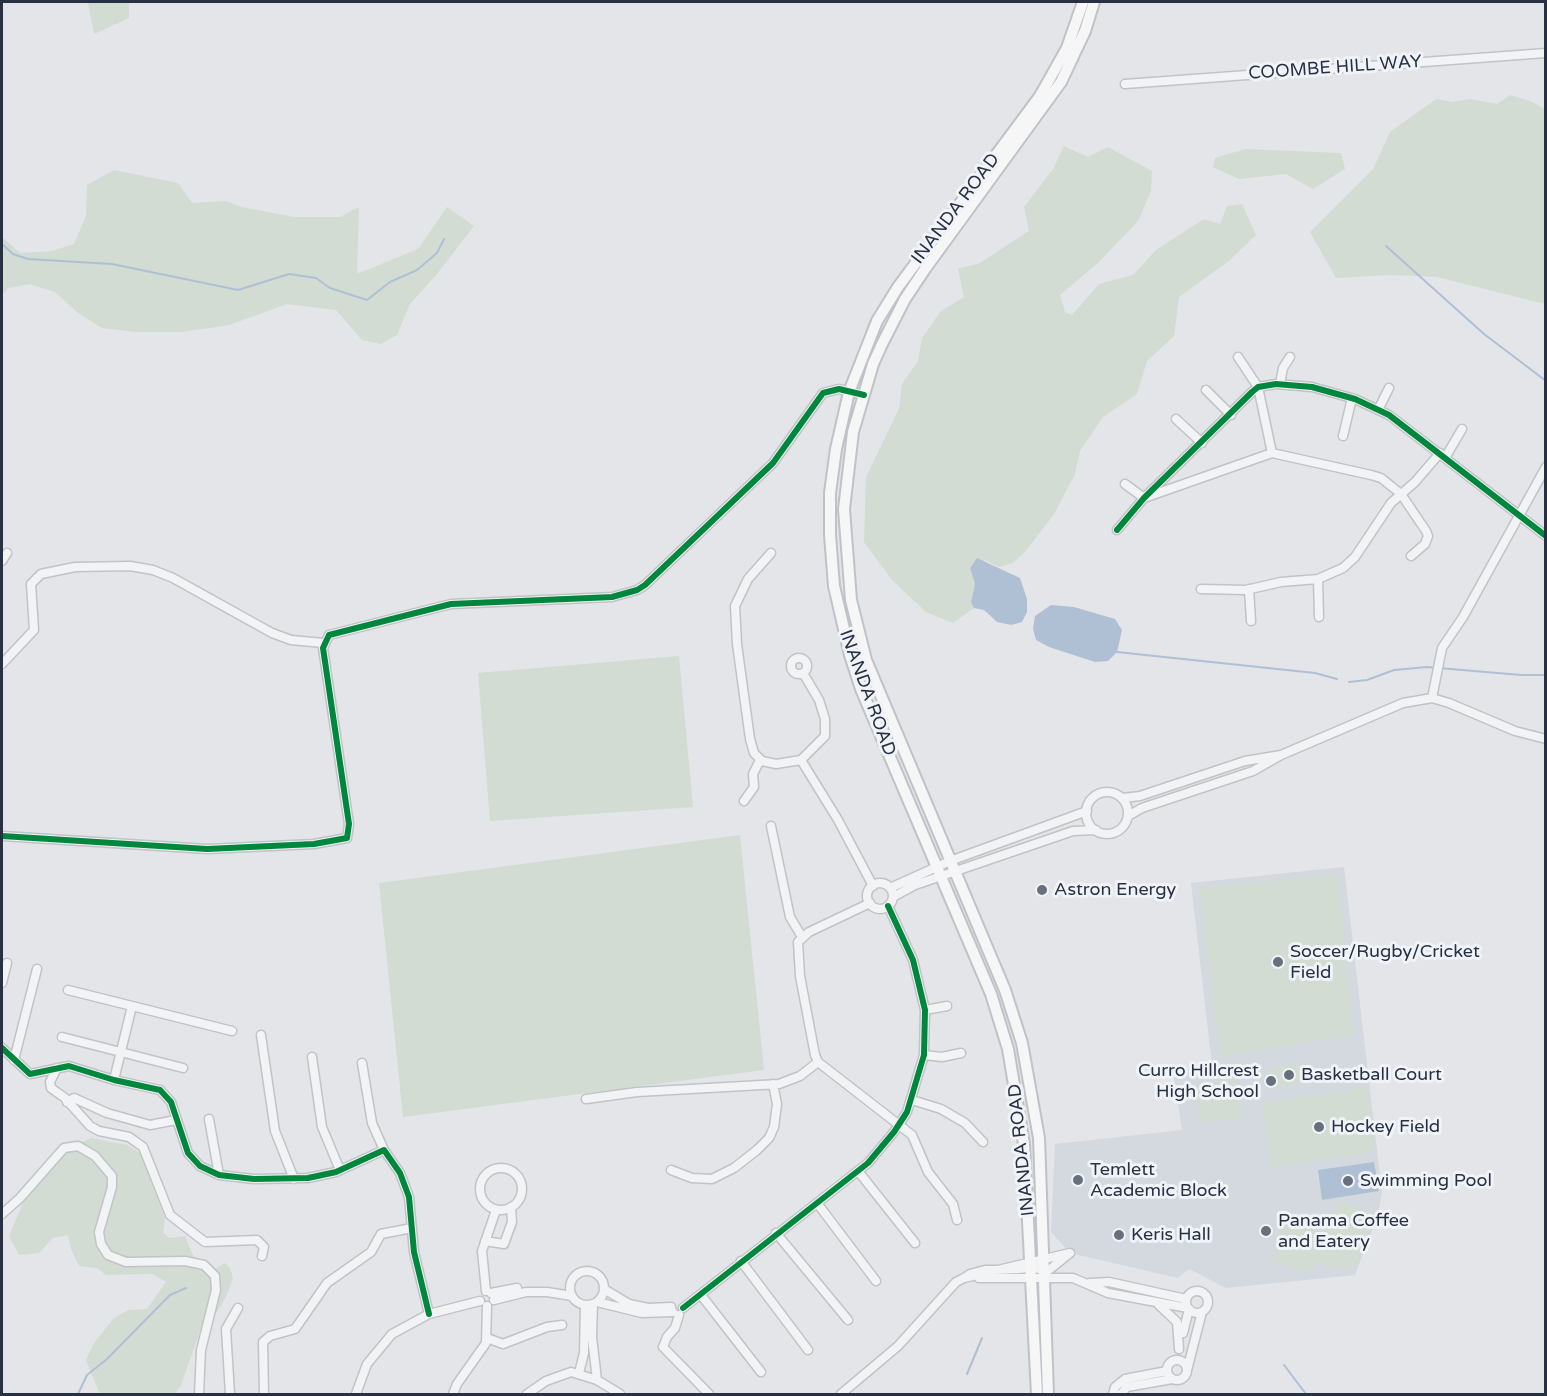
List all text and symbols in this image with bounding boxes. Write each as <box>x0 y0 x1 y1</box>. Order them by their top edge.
street label: COOMBE HILL WAY <box>1248 51 1422 85</box>
street label: INANDA ROAD <box>907 149 1005 269</box>
street label: INANDA ROAD <box>834 627 900 759</box>
place label: Astron Energy <box>1054 879 1176 901</box>
marker: Astron Energy <box>1035 883 1049 897</box>
place label: Soccer/Rugby/Cricket Field <box>1290 941 1480 984</box>
marker: Soccer/Rugby/Cricket Field <box>1271 955 1285 969</box>
place label: Curro Hillcrest High School <box>1138 1060 1259 1102</box>
place label: Basketball Court <box>1301 1064 1442 1086</box>
marker: Basketball Court <box>1282 1068 1296 1082</box>
marker: Curro Hillcrest High School <box>1264 1074 1278 1088</box>
street label: INANDA ROAD <box>1004 1083 1040 1217</box>
place label: Hockey Field <box>1331 1116 1440 1138</box>
marker: Hockey Field <box>1312 1120 1326 1134</box>
place label: Temlett Academic Block <box>1090 1159 1227 1202</box>
place label: Swimming Pool <box>1360 1170 1492 1192</box>
marker: Temlett Academic Block <box>1071 1173 1085 1187</box>
marker: Swimming Pool <box>1341 1174 1355 1188</box>
place label: Panama Coffee and Eatery <box>1278 1210 1409 1252</box>
place label: Keris Hall <box>1131 1224 1211 1246</box>
marker: Panama Coffee and Eatery <box>1259 1224 1273 1238</box>
marker: Keris Hall <box>1112 1228 1126 1242</box>

